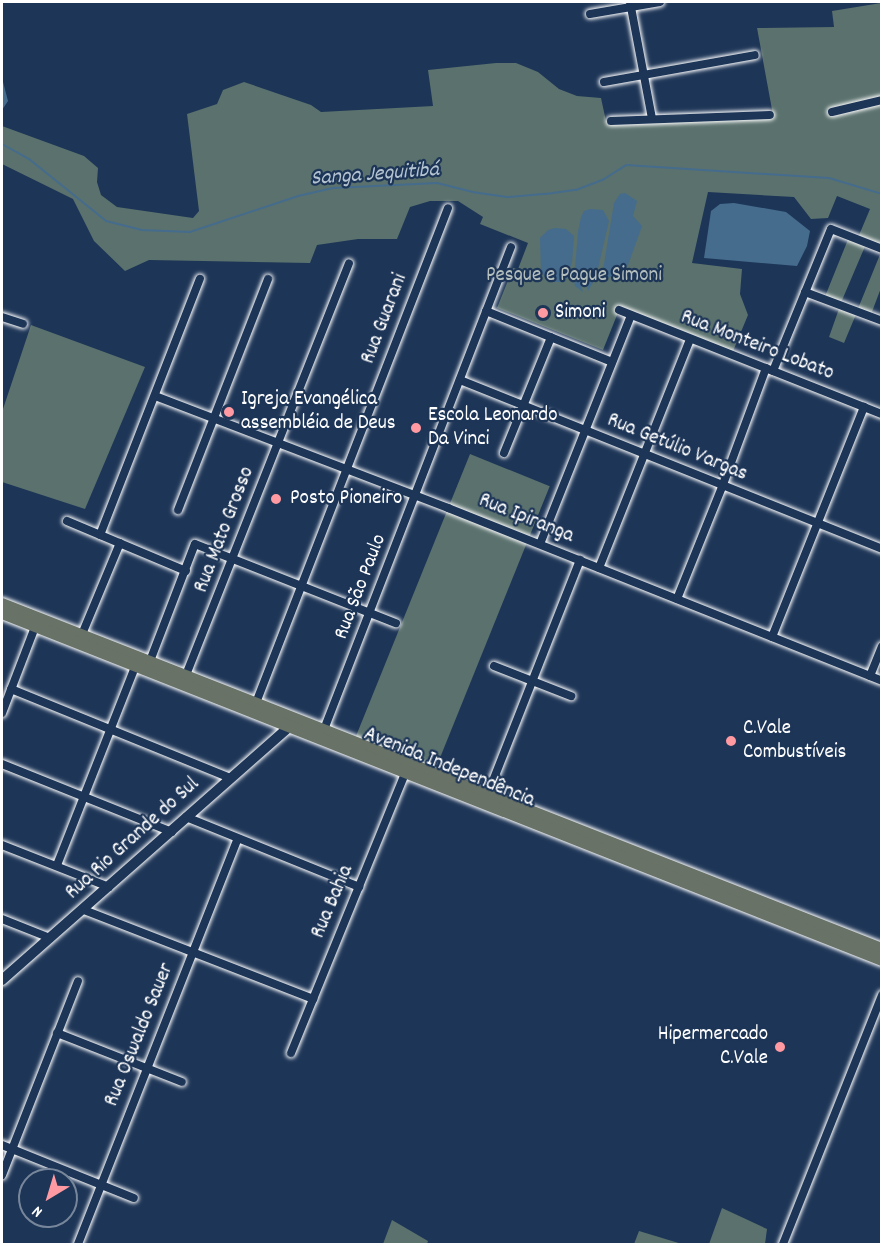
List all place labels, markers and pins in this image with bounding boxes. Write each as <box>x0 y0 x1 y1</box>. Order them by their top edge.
place label: Simoni <box>555 300 605 326</box>
marker: Simoni <box>536 306 550 320</box>
place label: Igreja Evangélica assembléia de Deus <box>241 387 396 437</box>
place label: Escola Leonardo Da Vinci <box>428 403 558 453</box>
marker: Igreja Evangélica assembléia de Deus <box>222 405 236 419</box>
marker: Escola Leonardo Da Vinci <box>409 421 423 435</box>
place label: Posto Pioneiro <box>290 486 402 512</box>
marker: Posto Pioneiro <box>267 490 285 508</box>
place label: C.Vale Combustíveis <box>743 716 846 766</box>
marker: C.Vale Combustíveis <box>724 734 738 748</box>
place label: Hipermercado C.Vale <box>658 1022 768 1072</box>
marker: Hipermercado C.Vale <box>773 1040 787 1054</box>

